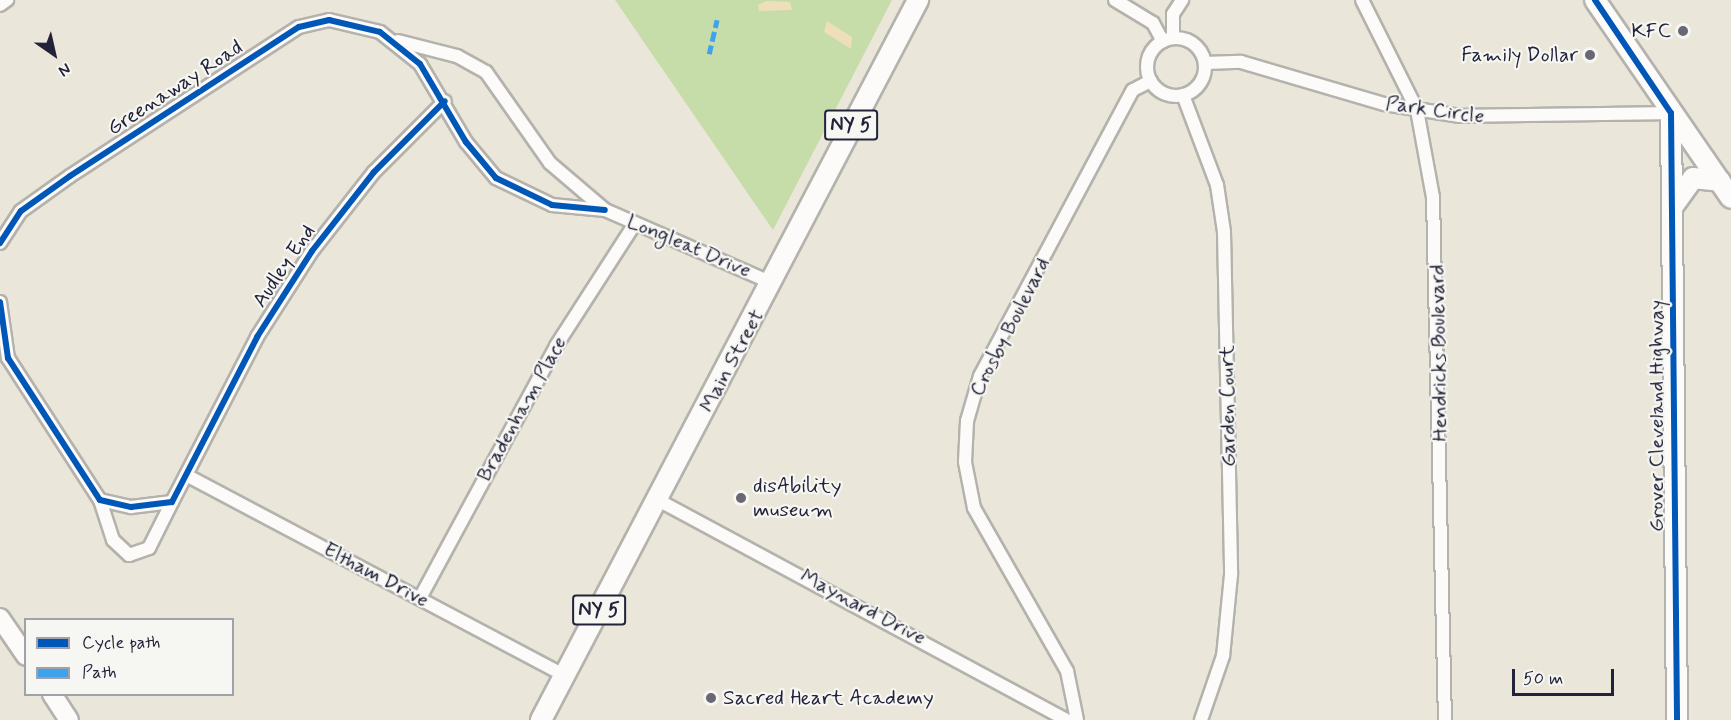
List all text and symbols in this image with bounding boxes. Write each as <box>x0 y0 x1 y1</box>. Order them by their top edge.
place label: KFC <box>1631 18 1671 44</box>
north arrow <box>24 24 84 84</box>
marker: KFC <box>1676 24 1690 38</box>
street label: Greenaway Road <box>104 36 246 140</box>
place label: Family Dollar <box>1460 42 1578 68</box>
marker: Family Dollar <box>1583 48 1597 62</box>
text: N <box>54 58 75 81</box>
street label: Park Circle <box>1384 91 1486 129</box>
road number: NY 5 <box>824 108 878 142</box>
street label: Longleat Drive <box>624 209 754 283</box>
street label: Audley End <box>247 220 321 312</box>
street label: Crosby Boulevard <box>964 254 1056 400</box>
street label: Hendricks Boulevard <box>1425 264 1453 442</box>
street label: Grover Cleveland Highway <box>1644 300 1670 532</box>
street label: Main Street <box>695 306 769 416</box>
street label: Bradenham Place <box>472 332 572 486</box>
street label: Garden Court <box>1214 346 1242 466</box>
place label: disAbility museum <box>753 473 841 523</box>
marker: disAbility museum <box>734 491 748 505</box>
street label: Eltham Drive <box>320 537 432 613</box>
street label: Maynard Drive <box>797 564 929 650</box>
road number: NY 5 <box>572 593 626 627</box>
legend <box>24 618 234 696</box>
text: Cycle path <box>82 631 160 655</box>
scale bar <box>1515 657 1617 695</box>
text: Path <box>82 661 117 685</box>
text: 50 m <box>1523 667 1563 691</box>
place label: Sacred Heart Academy <box>723 685 933 711</box>
marker: Sacred Heart Academy <box>704 691 718 705</box>

